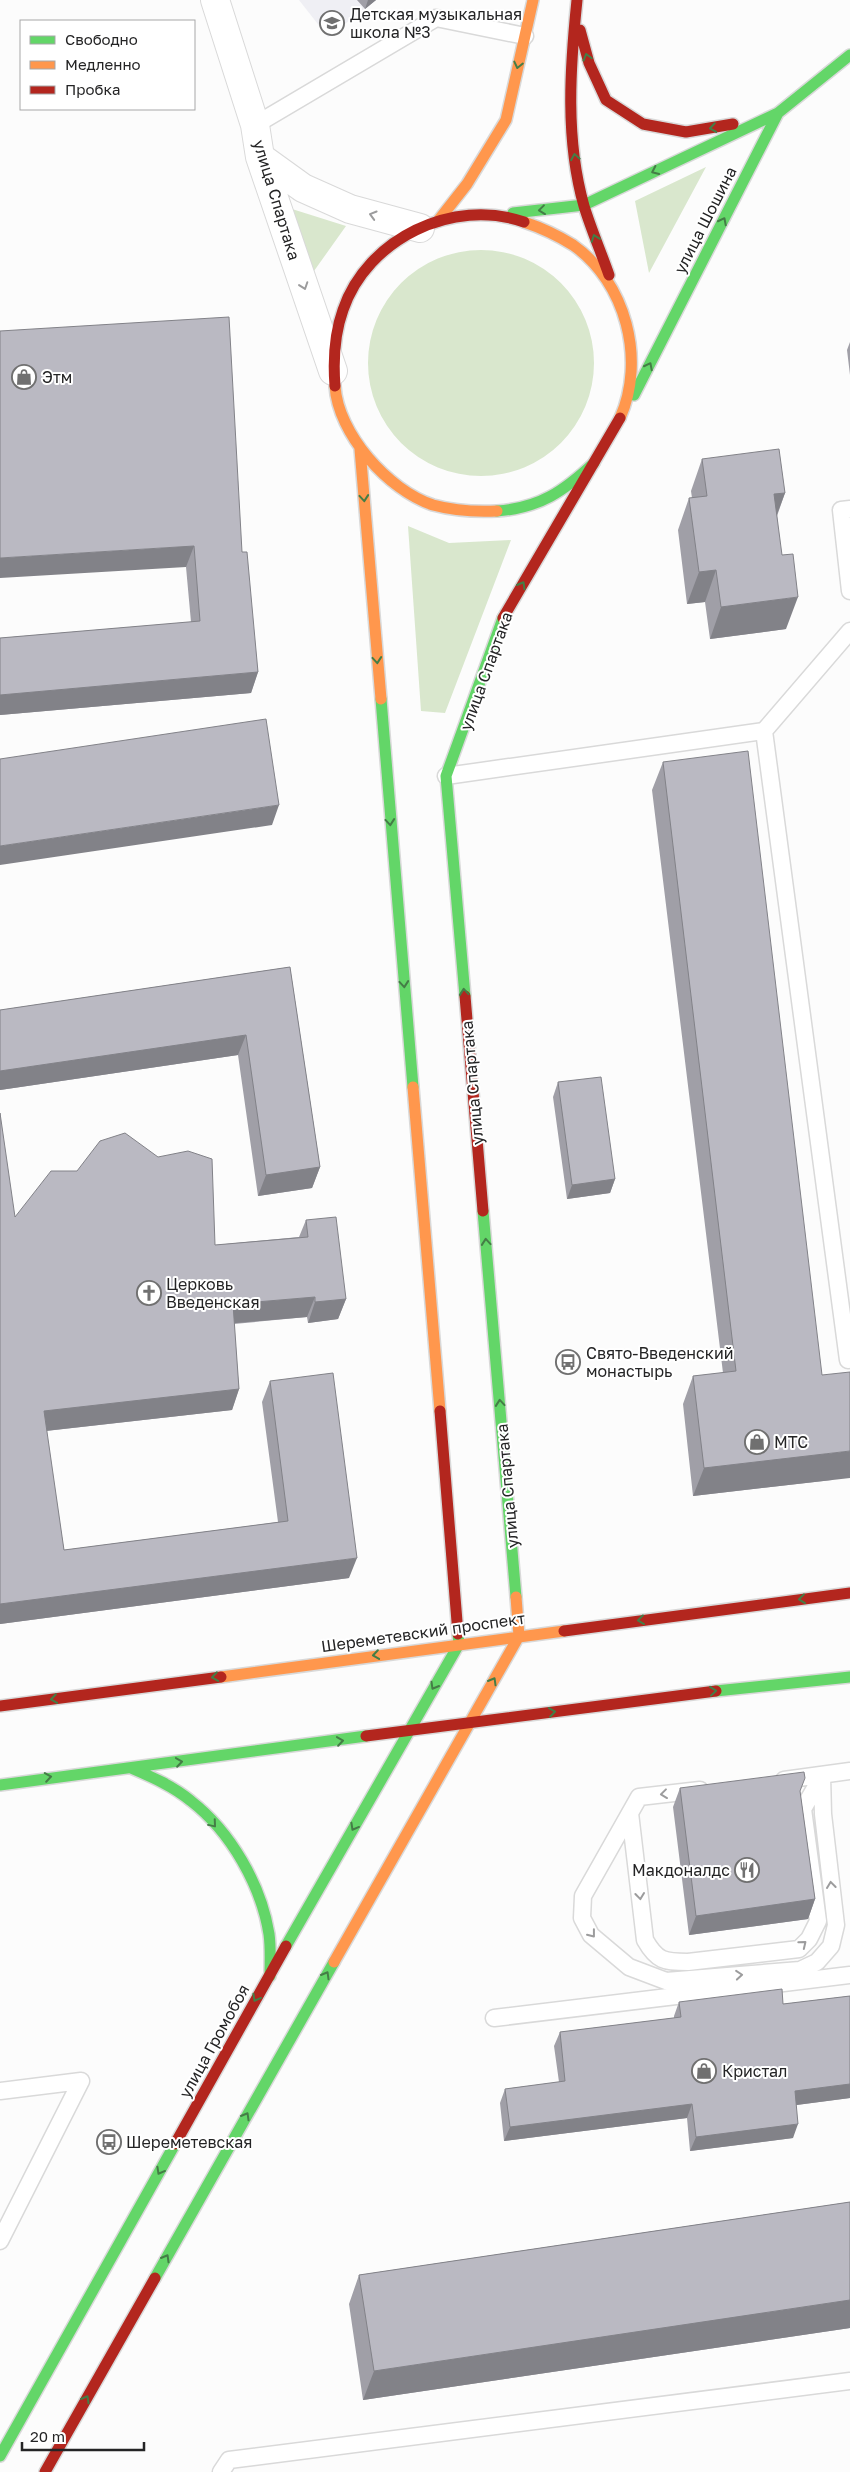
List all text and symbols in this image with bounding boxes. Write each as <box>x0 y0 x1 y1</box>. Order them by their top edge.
place label: Детская музыкальная школа №3 <box>350 4 522 42</box>
school or university icon: Детская музыкальная школа №3 <box>319 10 345 36</box>
legend <box>20 20 195 110</box>
text: Свободно <box>65 30 138 48</box>
one-way arrow <box>583 53 593 61</box>
text: Медленно <box>65 55 141 73</box>
one-way arrow <box>513 60 524 69</box>
text: Пробка <box>65 80 120 98</box>
one-way arrow <box>709 122 718 132</box>
street label: улица Спартака <box>249 137 305 263</box>
one-way arrow <box>571 152 581 161</box>
street label: улица Шошина <box>669 163 741 277</box>
one-way arrow <box>651 165 660 176</box>
one-way arrow <box>538 204 546 215</box>
one-way arrow <box>368 210 377 221</box>
one-way arrow <box>717 217 727 226</box>
one-way arrow <box>591 234 601 242</box>
one-way arrow <box>298 281 308 290</box>
one-way arrow <box>643 362 653 371</box>
shop icon: Этм <box>11 364 37 390</box>
place label: Этм <box>42 367 72 387</box>
one-way arrow <box>358 494 369 502</box>
one-way arrow <box>516 582 526 591</box>
street label: улица Спартака <box>455 609 517 733</box>
one-way arrow <box>371 656 382 664</box>
one-way arrow <box>385 818 396 826</box>
one-way arrow <box>398 980 409 988</box>
one-way arrow <box>459 988 470 996</box>
street label: улица Спартака <box>457 1020 487 1146</box>
one-way arrow <box>481 1237 492 1245</box>
place label: Церковь Введенская <box>166 1274 260 1312</box>
church icon: Церковь Введенская <box>136 1280 162 1306</box>
place label: Свято-Введенский монастырь <box>586 1343 733 1381</box>
bus stop icon: Свято-Введенский монастырь <box>555 1349 581 1375</box>
one-way arrow <box>494 1399 505 1407</box>
street label: улица Спартака <box>492 1423 522 1549</box>
shop icon: МТС <box>744 1429 770 1455</box>
place label: МТС <box>774 1432 808 1452</box>
one-way arrow <box>797 1593 805 1604</box>
street label: Шереметевский проспект <box>320 1608 526 1656</box>
one-way arrow <box>636 1614 644 1625</box>
one-way arrow <box>371 1649 379 1660</box>
one-way arrow <box>210 1671 218 1682</box>
one-way arrow <box>487 1677 497 1686</box>
one-way arrow <box>430 1680 440 1689</box>
one-way arrow <box>710 1686 718 1697</box>
one-way arrow <box>49 1694 58 1704</box>
one-way arrow <box>549 1707 557 1718</box>
one-way arrow <box>336 1736 345 1746</box>
one-way arrow <box>175 1757 183 1768</box>
one-way arrow <box>44 1773 53 1783</box>
one-way arrow <box>660 1788 668 1799</box>
one-way arrow <box>208 1818 216 1827</box>
one-way arrow <box>350 1822 360 1831</box>
restaurant icon: Макдоналдс <box>734 1857 760 1883</box>
place label: Макдоналдс <box>632 1860 730 1880</box>
one-way arrow <box>826 1881 837 1889</box>
one-way arrow <box>634 1893 645 1901</box>
one-way arrow <box>587 1928 595 1937</box>
one-way arrow <box>797 1942 806 1950</box>
one-way arrow <box>735 1970 743 1981</box>
one-way arrow <box>320 1971 330 1980</box>
street label: улица Громобоя <box>174 1981 254 2101</box>
one-way arrow <box>252 1993 262 2002</box>
shop icon: Кристал <box>691 2058 717 2084</box>
place label: Кристал <box>722 2061 787 2081</box>
one-way arrow <box>240 2113 250 2122</box>
bus stop icon: Шереметевская <box>96 2129 122 2155</box>
place label: Шереметевская <box>126 2132 252 2152</box>
one-way arrow <box>156 2165 166 2174</box>
one-way arrow <box>160 2254 170 2263</box>
one-way arrow <box>80 2396 90 2405</box>
scale bar <box>22 2420 145 2452</box>
text: 20 m <box>30 2427 65 2445</box>

